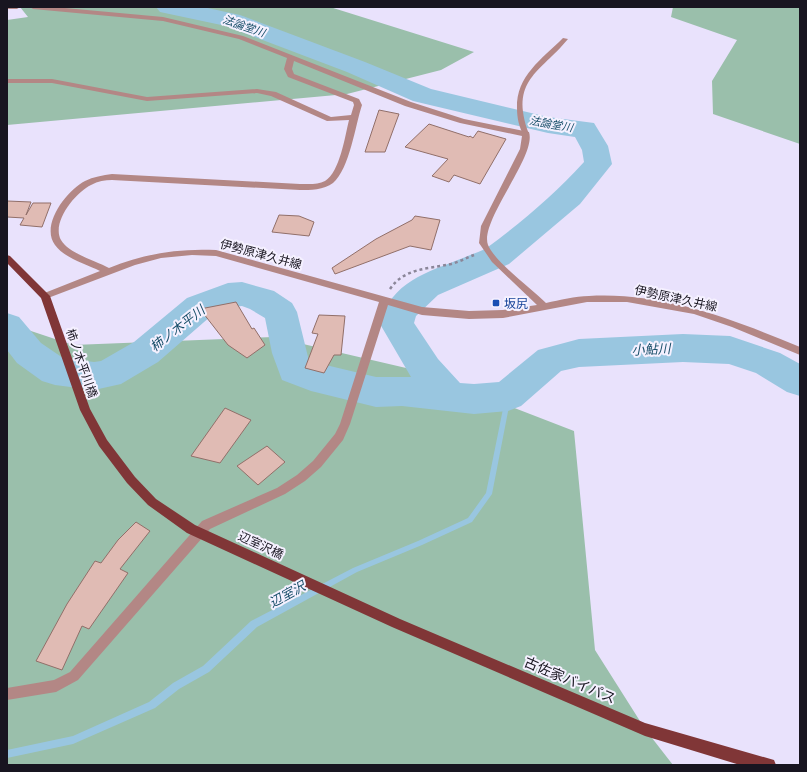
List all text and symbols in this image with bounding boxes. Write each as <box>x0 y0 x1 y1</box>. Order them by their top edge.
water label: 法論堂川 <box>221 12 268 40</box>
water label: 法論堂川 <box>528 113 575 135</box>
street label: 伊勢原津久井線 <box>218 236 304 272</box>
street label: 伊勢原津久井線 <box>633 282 719 314</box>
place label: 坂尻 <box>504 296 528 311</box>
marker: 坂尻 <box>491 298 501 308</box>
water label: 柿ノ木平川 <box>146 300 209 354</box>
street label: 柿ノ木平川橋 <box>63 327 101 399</box>
water label: 小鮎川 <box>631 340 673 358</box>
street label: 辺室沢橋 <box>236 528 286 562</box>
water label: 辺室沢 <box>266 577 310 610</box>
street label: 古佐家バイパス <box>522 653 618 707</box>

